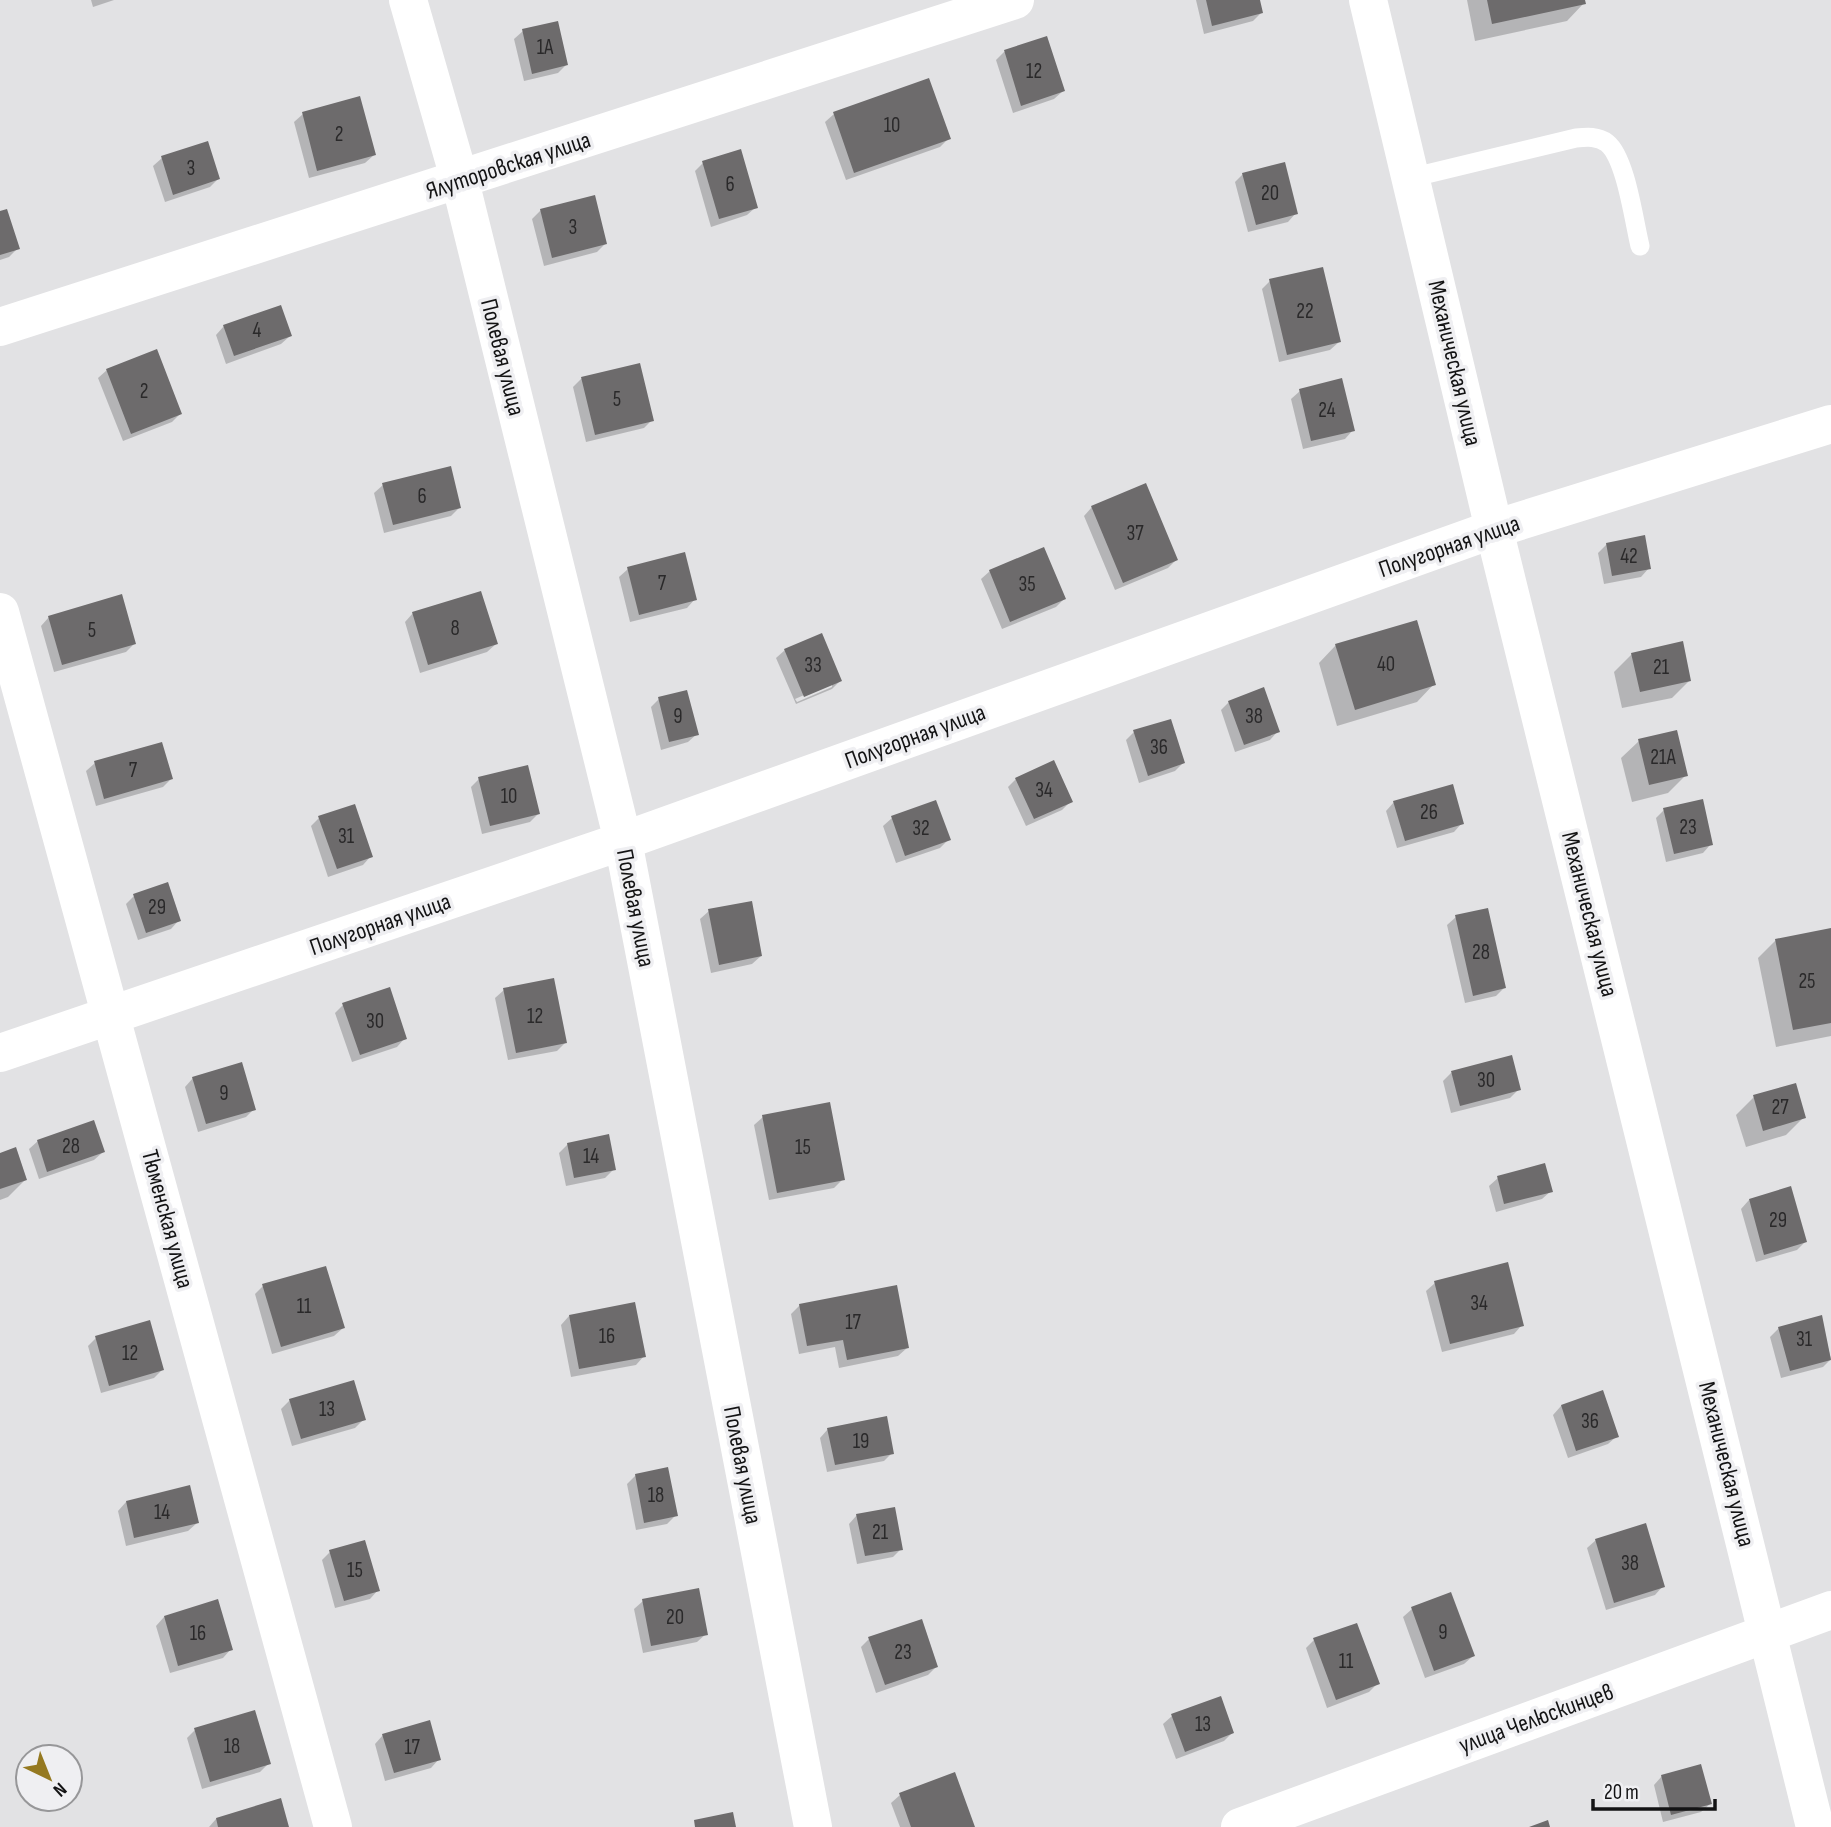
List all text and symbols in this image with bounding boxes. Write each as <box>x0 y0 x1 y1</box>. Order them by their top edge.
house number: 1А <box>537 35 554 60</box>
house number: 12 <box>1026 59 1042 84</box>
house number: 10 <box>884 113 900 138</box>
house number: 2 <box>335 122 343 147</box>
street label: Ялуторовская улица <box>422 125 594 206</box>
house number: 3 <box>187 156 195 181</box>
house number: 6 <box>725 172 735 197</box>
house number: 20 <box>1261 181 1279 206</box>
house number: 3 <box>569 215 577 240</box>
street label: Механическая улица <box>1421 278 1488 449</box>
street label: Полевая улица <box>474 296 531 419</box>
house number: 22 <box>1296 299 1314 324</box>
house number: 4 <box>253 318 262 343</box>
house number: 2 <box>140 379 148 404</box>
house number: 5 <box>613 387 621 412</box>
house number: 24 <box>1318 398 1336 423</box>
house number: 6 <box>417 484 427 509</box>
street label: Полугорная улица <box>1375 509 1524 584</box>
house number: 37 <box>1126 521 1144 546</box>
house number: 42 <box>1620 544 1638 569</box>
house number: 7 <box>658 571 667 596</box>
house number: 35 <box>1018 572 1036 597</box>
house number: 8 <box>450 616 460 641</box>
house number: 5 <box>88 618 96 643</box>
house number: 40 <box>1377 652 1395 677</box>
house number: 33 <box>804 653 822 678</box>
house number: 21 <box>1653 655 1670 680</box>
street label: Полугорная улица <box>841 698 989 775</box>
house number: 9 <box>673 704 683 729</box>
house number: 38 <box>1245 704 1263 729</box>
house number: 36 <box>1150 735 1168 760</box>
house number: 21А <box>1650 745 1677 770</box>
house number: 7 <box>129 758 138 783</box>
house number: 34 <box>1035 778 1053 803</box>
house number: 10 <box>501 784 517 809</box>
house number: 26 <box>1420 800 1438 825</box>
house number: 23 <box>1679 815 1697 840</box>
house number: 32 <box>912 816 930 841</box>
house number: 31 <box>338 824 355 849</box>
street label: Механическая улица <box>1555 829 1624 1000</box>
street label: Полевая улица <box>610 847 661 970</box>
street label: Полугорная улица <box>306 887 455 962</box>
house number: 29 <box>148 895 166 920</box>
house number: 28 <box>1472 940 1490 965</box>
house number: 25 <box>1798 969 1816 994</box>
house number: 12 <box>527 1004 543 1029</box>
house number: 30 <box>366 1009 384 1034</box>
house number: 30 <box>1477 1068 1495 1093</box>
house number: 9 <box>219 1081 229 1106</box>
house number: 27 <box>1771 1095 1789 1120</box>
house number: 28 <box>62 1134 80 1159</box>
house number: 15 <box>795 1135 811 1160</box>
house number: 14 <box>583 1144 599 1169</box>
street label: Тюменская улица <box>135 1147 200 1292</box>
house number: 29 <box>1769 1208 1787 1233</box>
house number: 34 <box>1470 1291 1488 1316</box>
house number: 11 <box>297 1294 312 1319</box>
house number: 17 <box>845 1310 861 1335</box>
house number: 16 <box>599 1324 615 1349</box>
house number: 31 <box>1796 1327 1813 1352</box>
house number: 12 <box>122 1341 138 1366</box>
street label: Механическая улица <box>1692 1379 1761 1550</box>
house number: 13 <box>319 1397 335 1422</box>
street label: Полевая улица <box>717 1404 768 1527</box>
house number: 36 <box>1581 1409 1599 1434</box>
house number: 19 <box>853 1429 869 1454</box>
house number: 18 <box>648 1483 664 1508</box>
house number: 14 <box>154 1500 170 1525</box>
house number: 21 <box>872 1520 889 1545</box>
house number: 38 <box>1621 1551 1639 1576</box>
house number: 15 <box>347 1558 363 1583</box>
house number: 20 <box>666 1605 684 1630</box>
house number: 9 <box>1438 1620 1448 1645</box>
house number: 16 <box>190 1621 206 1646</box>
house number: 23 <box>894 1640 912 1665</box>
house number: 11 <box>1339 1649 1354 1674</box>
street label: улица Челюскинцев <box>1455 1677 1617 1760</box>
house number: 13 <box>1195 1712 1211 1737</box>
house number: 18 <box>224 1734 240 1759</box>
house number: 17 <box>404 1735 420 1760</box>
north arrow <box>14 1743 84 1813</box>
scale bar <box>1593 1768 1716 1812</box>
text: N <box>48 1777 71 1801</box>
text: 20 m <box>1604 1780 1639 1805</box>

